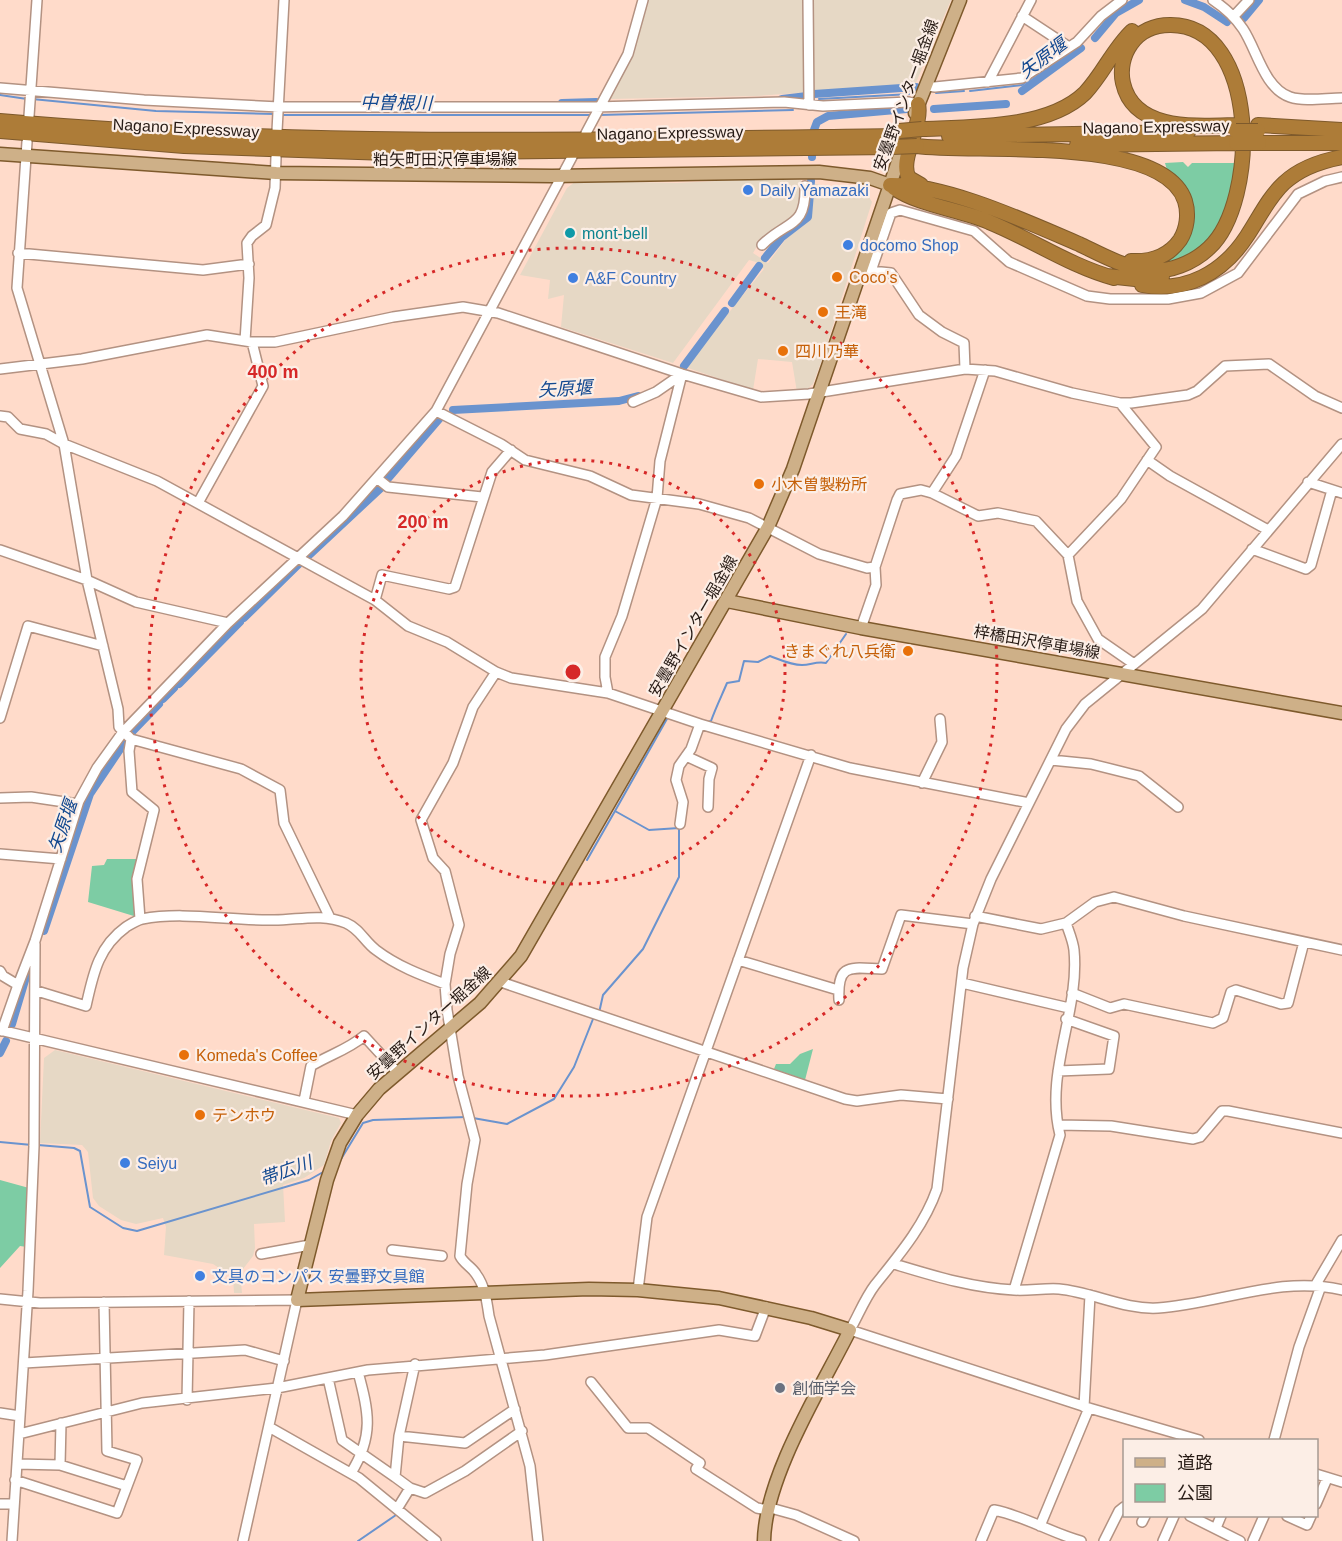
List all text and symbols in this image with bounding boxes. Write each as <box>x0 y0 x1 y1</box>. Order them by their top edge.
street label: 安曇野インター堀金線 <box>871 17 941 173</box>
water label: 矢原堰 <box>1015 32 1073 82</box>
water label: 中曽根川 <box>360 92 434 114</box>
street label: Nagano Expressway <box>112 116 260 140</box>
street label: Nagano Expressway <box>1082 117 1230 137</box>
street label: Nagano Expressway <box>596 123 744 143</box>
street label: 粕矢町田沢停車場線 <box>373 151 517 168</box>
place label: Daily Yamazaki <box>760 182 869 199</box>
marker: Daily Yamazaki <box>741 183 755 197</box>
place label: mont-bell <box>582 225 648 242</box>
marker: mont-bell <box>563 226 577 240</box>
place label: docomo Shop <box>860 237 959 254</box>
marker: docomo Shop <box>841 238 855 252</box>
place label: Coco's <box>849 269 897 286</box>
place label: A&F Country <box>585 270 677 287</box>
marker: Coco's <box>830 270 844 284</box>
marker: A&F Country <box>566 271 580 285</box>
place label: 王滝 <box>835 304 867 321</box>
marker: 王滝 <box>816 305 830 319</box>
place label: 四川乃華 <box>795 343 859 360</box>
marker: 四川乃華 <box>776 344 790 358</box>
text: 400 m <box>247 362 299 382</box>
water label: 矢原堰 <box>538 377 595 400</box>
place label: 小木曽製粉所 <box>771 476 867 493</box>
marker: 小木曽製粉所 <box>752 477 766 491</box>
text: 200 m <box>397 512 449 532</box>
street label: 安曇野インター堀金線 <box>646 552 740 700</box>
street label: 梓橋田沢停車場線 <box>972 623 1102 661</box>
place label: きまぐれ八兵衛 <box>784 643 896 660</box>
marker: きまぐれ八兵衛 <box>901 644 915 658</box>
centre of rings <box>563 662 583 682</box>
water label: 矢原堰 <box>45 794 82 855</box>
street label: 安曇野インター堀金線 <box>364 963 494 1083</box>
place label: Komeda's Coffee <box>196 1047 318 1064</box>
marker: Komeda's Coffee <box>177 1048 191 1062</box>
place label: テンホウ <box>212 1107 276 1124</box>
marker: テンホウ <box>193 1108 207 1122</box>
water label: 帯広川 <box>257 1152 317 1190</box>
place label: Seiyu <box>137 1155 177 1172</box>
marker: Seiyu <box>118 1156 132 1170</box>
place label: 文具のコンパス 安曇野文具館 <box>212 1268 424 1285</box>
marker: 文具のコンパス 安曇野文具館 <box>193 1269 207 1283</box>
place label: 創価学会 <box>792 1380 856 1397</box>
marker: 創価学会 <box>773 1381 787 1395</box>
legend <box>1123 1439 1318 1517</box>
text: 道路 <box>1177 1453 1213 1473</box>
text: 公園 <box>1177 1483 1213 1503</box>

